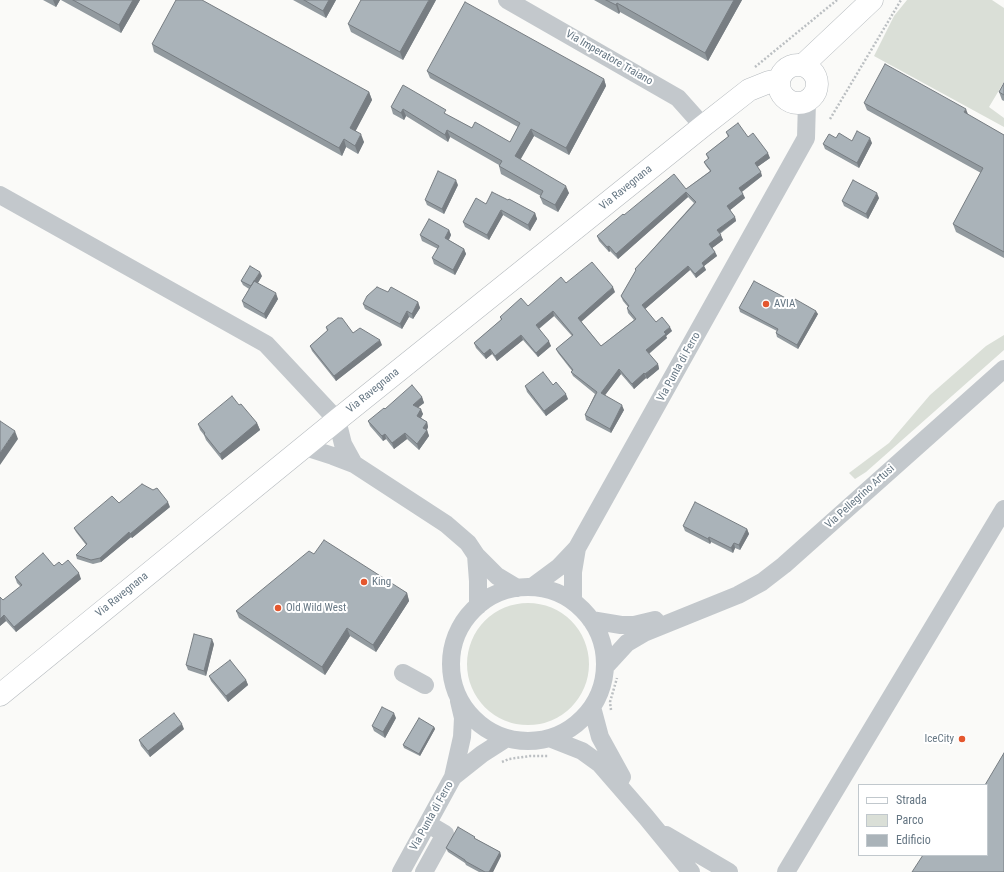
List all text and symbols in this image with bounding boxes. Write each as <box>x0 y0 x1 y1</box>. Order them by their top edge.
street label: Via Imperatore Traiano <box>563 28 655 88</box>
street label: Via Ravegnana <box>597 163 655 213</box>
place label: AVIA <box>774 297 795 311</box>
marker: AVIA <box>761 299 771 309</box>
street label: Via Punta di Ferro <box>655 330 703 404</box>
street label: Via Ravegnana <box>344 366 402 416</box>
street label: Via Pellegrino Artusi <box>823 462 897 532</box>
street label: Via Ravegnana <box>93 570 151 620</box>
place label: King <box>372 575 391 589</box>
marker: King <box>359 577 369 587</box>
place label: Old Wild West <box>286 601 346 615</box>
marker: Old Wild West <box>273 603 283 613</box>
place label: IceCity <box>924 732 954 746</box>
marker: IceCity <box>957 734 967 744</box>
street label: Via Punta di Ferro <box>408 779 456 853</box>
legend <box>858 784 988 856</box>
text: Strada <box>896 793 927 807</box>
text: Parco <box>896 813 923 827</box>
text: Edificio <box>896 833 931 847</box>

